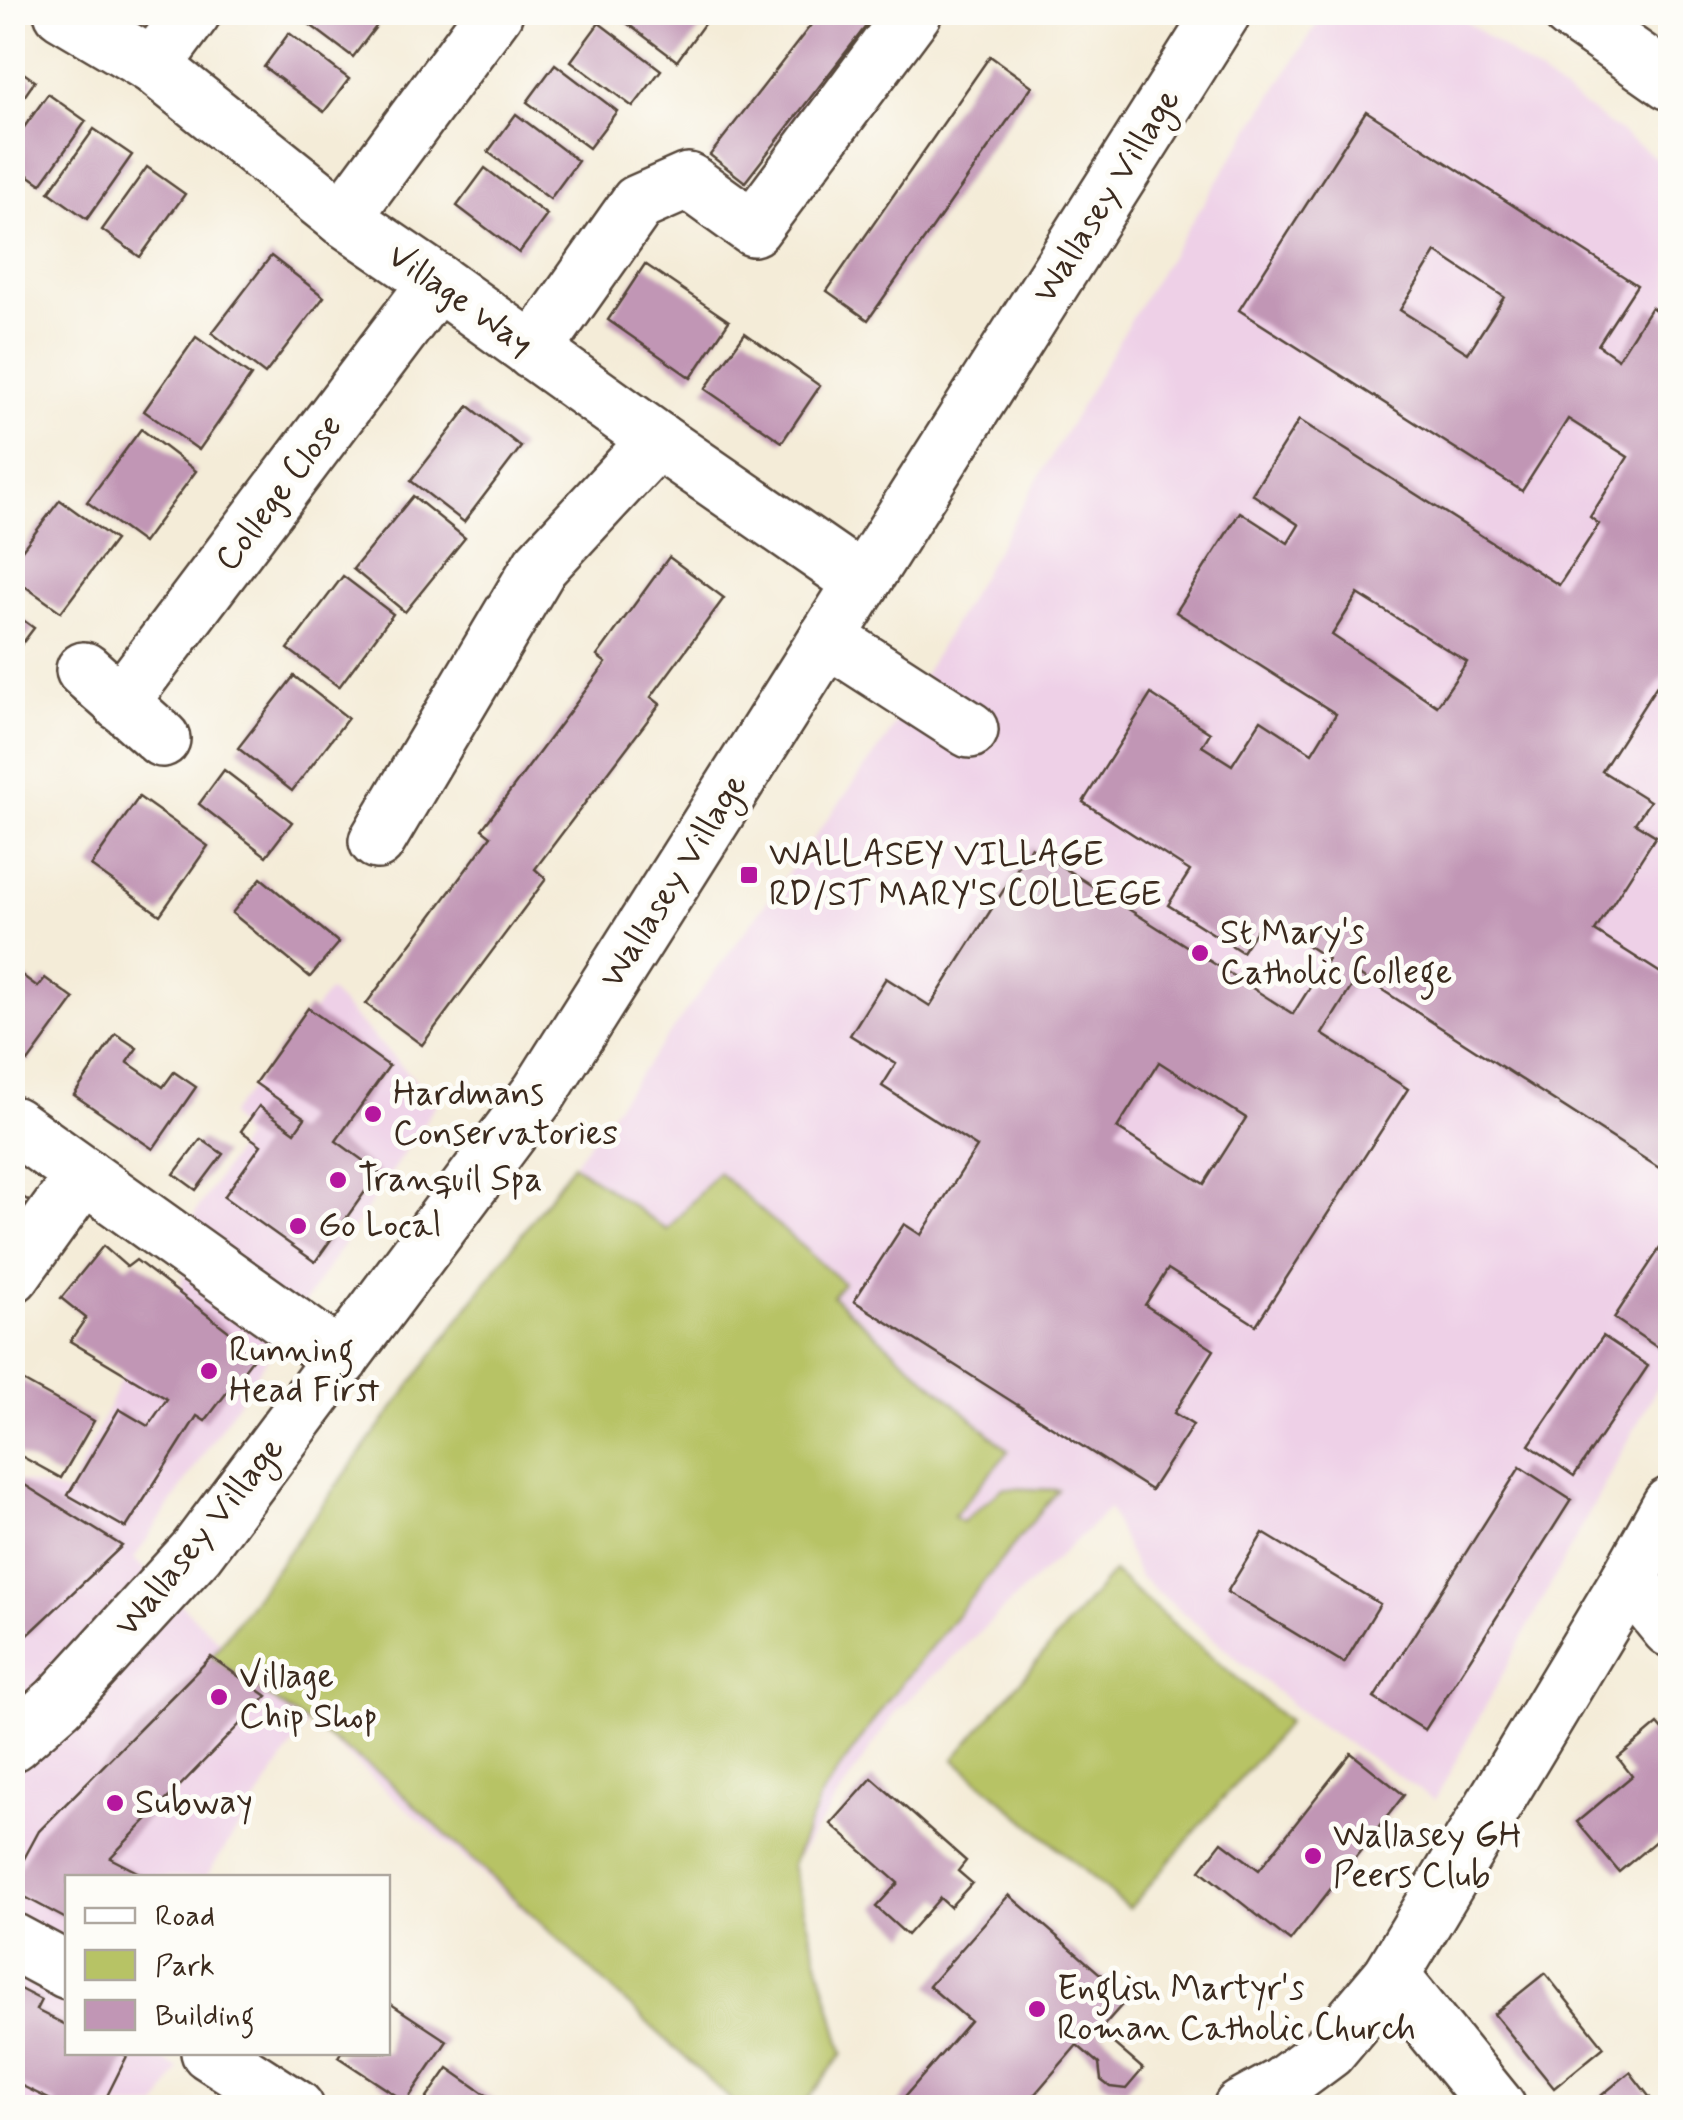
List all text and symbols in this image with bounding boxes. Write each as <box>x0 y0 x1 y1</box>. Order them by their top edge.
street label: Wallasey Village <box>1022 80 1194 314</box>
street label: Village Way <box>378 233 542 367</box>
street label: College Close <box>205 405 353 581</box>
street label: Wallasey Village <box>589 765 761 999</box>
place label: WALLASEY VILLAGE RD/ST MARY'S COLLEGE <box>769 832 1162 918</box>
marker: WALLASEY VILLAGE RD/ST MARY'S COLLEGE <box>738 864 760 886</box>
place label: St Mary's Catholic College <box>1220 910 1452 1000</box>
marker: St Mary's Catholic College <box>1189 942 1211 964</box>
place label: Hardmans Conservatories <box>393 1071 618 1157</box>
marker: Hardmans Conservatories <box>362 1103 384 1125</box>
place label: Tranquil Spa <box>358 1157 543 1203</box>
marker: Tranquil Spa <box>327 1169 349 1191</box>
place label: Go Local <box>318 1203 441 1249</box>
marker: Go Local <box>287 1215 309 1237</box>
place label: Running Head First <box>229 1328 380 1414</box>
marker: Running Head First <box>198 1360 220 1382</box>
street label: Wallasey Village <box>105 1427 297 1649</box>
place label: Village Chip Shop <box>239 1654 378 1740</box>
marker: Village Chip Shop <box>208 1686 230 1708</box>
place label: Subway <box>135 1780 253 1826</box>
marker: Subway <box>104 1792 126 1814</box>
place label: Wallasey GH Peers Club <box>1333 1813 1522 1899</box>
marker: Wallasey GH Peers Club <box>1302 1845 1324 1867</box>
legend <box>65 1875 390 2055</box>
text: Road <box>155 1897 215 1936</box>
text: Park <box>155 1947 215 1986</box>
place label: English Martyr's Roman Catholic Church <box>1057 1966 1416 2052</box>
text: Building <box>155 1997 254 2039</box>
marker: English Martyr's Roman Catholic Church <box>1026 1998 1048 2020</box>

